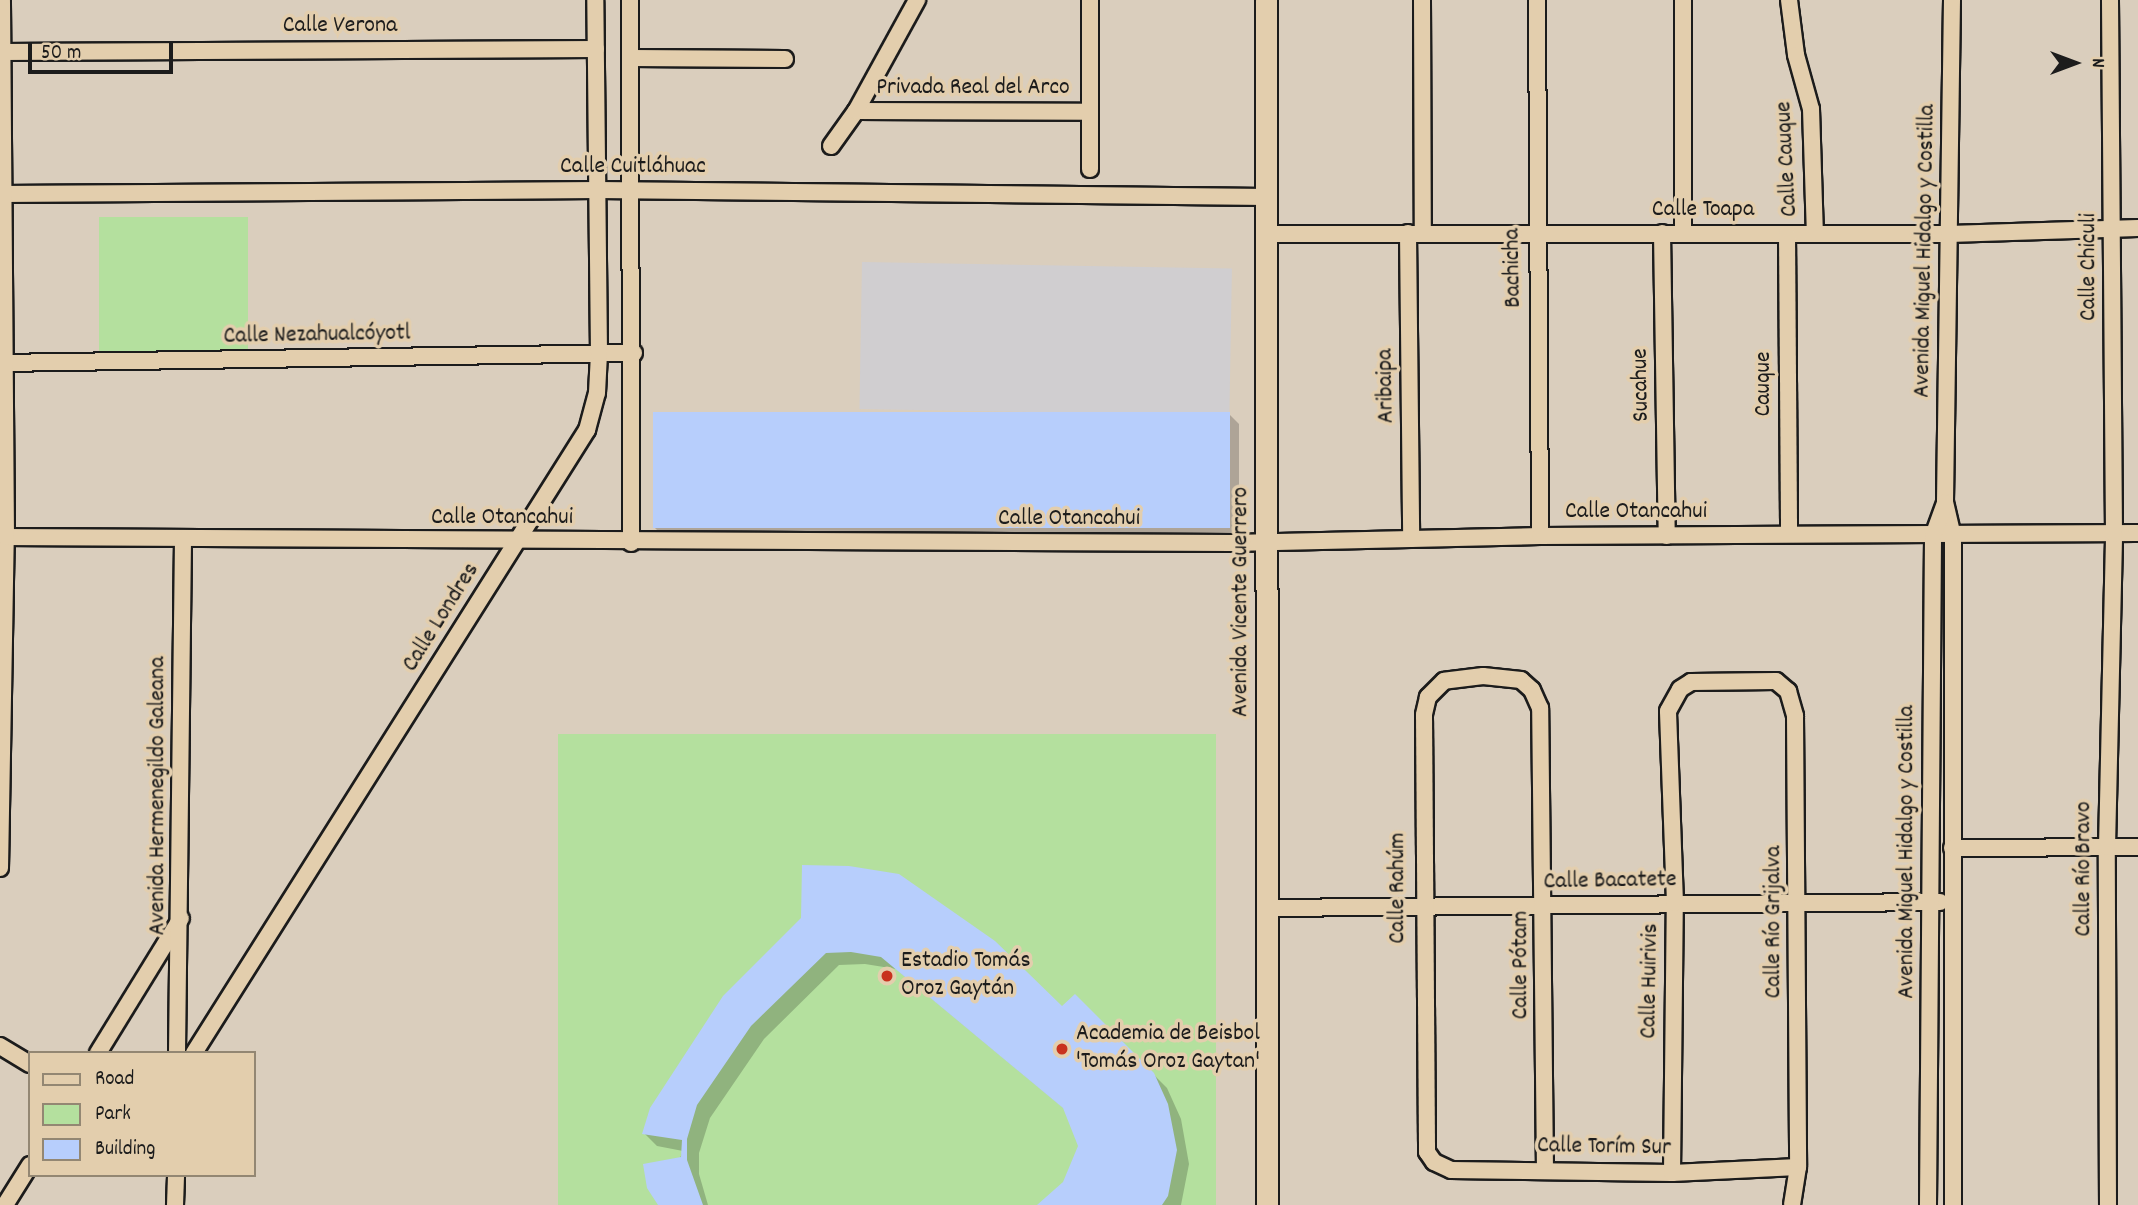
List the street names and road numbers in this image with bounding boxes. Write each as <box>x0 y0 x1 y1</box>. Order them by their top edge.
street label: Calle Verona <box>283 13 397 41</box>
street label: Privada Real del Arco <box>876 75 1070 103</box>
street label: Calle Cauque <box>1771 101 1805 217</box>
street label: Avenida Miguel Hidalgo y Costilla <box>1909 104 1943 398</box>
street label: Calle Cuitláhuac <box>560 154 706 182</box>
street label: Calle Toapa <box>1652 197 1754 225</box>
street label: Calle Chiculi <box>2076 213 2104 321</box>
street label: Bachicha <box>1499 228 1529 308</box>
street label: Calle Nezahualcóyotl <box>223 320 411 352</box>
street label: Aribaipa <box>1372 348 1402 424</box>
street label: Sucahue <box>1627 348 1657 422</box>
street label: Cauque <box>1751 351 1779 417</box>
street label: Avenida Vicente Guerrero <box>1228 487 1256 717</box>
street label: Calle Otancahui <box>1565 499 1707 527</box>
street label: Calle Otancahui <box>431 505 573 533</box>
street label: Calle Otancahui <box>998 506 1140 534</box>
street label: Calle Londres <box>397 558 487 678</box>
street label: Avenida Hermenegildo Galeana <box>145 657 173 935</box>
street label: Avenida Miguel Hidalgo y Costilla <box>1894 705 1922 999</box>
street label: Calle Río Bravo <box>2071 801 2099 937</box>
street label: Calle Rahúm <box>1385 832 1413 944</box>
street label: Calle Río Grijalva <box>1761 846 1789 998</box>
street label: Calle Bacatete <box>1543 866 1677 898</box>
street label: Calle Pótam <box>1508 911 1536 1019</box>
street label: Calle Huirivis <box>1636 923 1666 1039</box>
street label: Calle Torím Sur <box>1537 1132 1671 1164</box>

